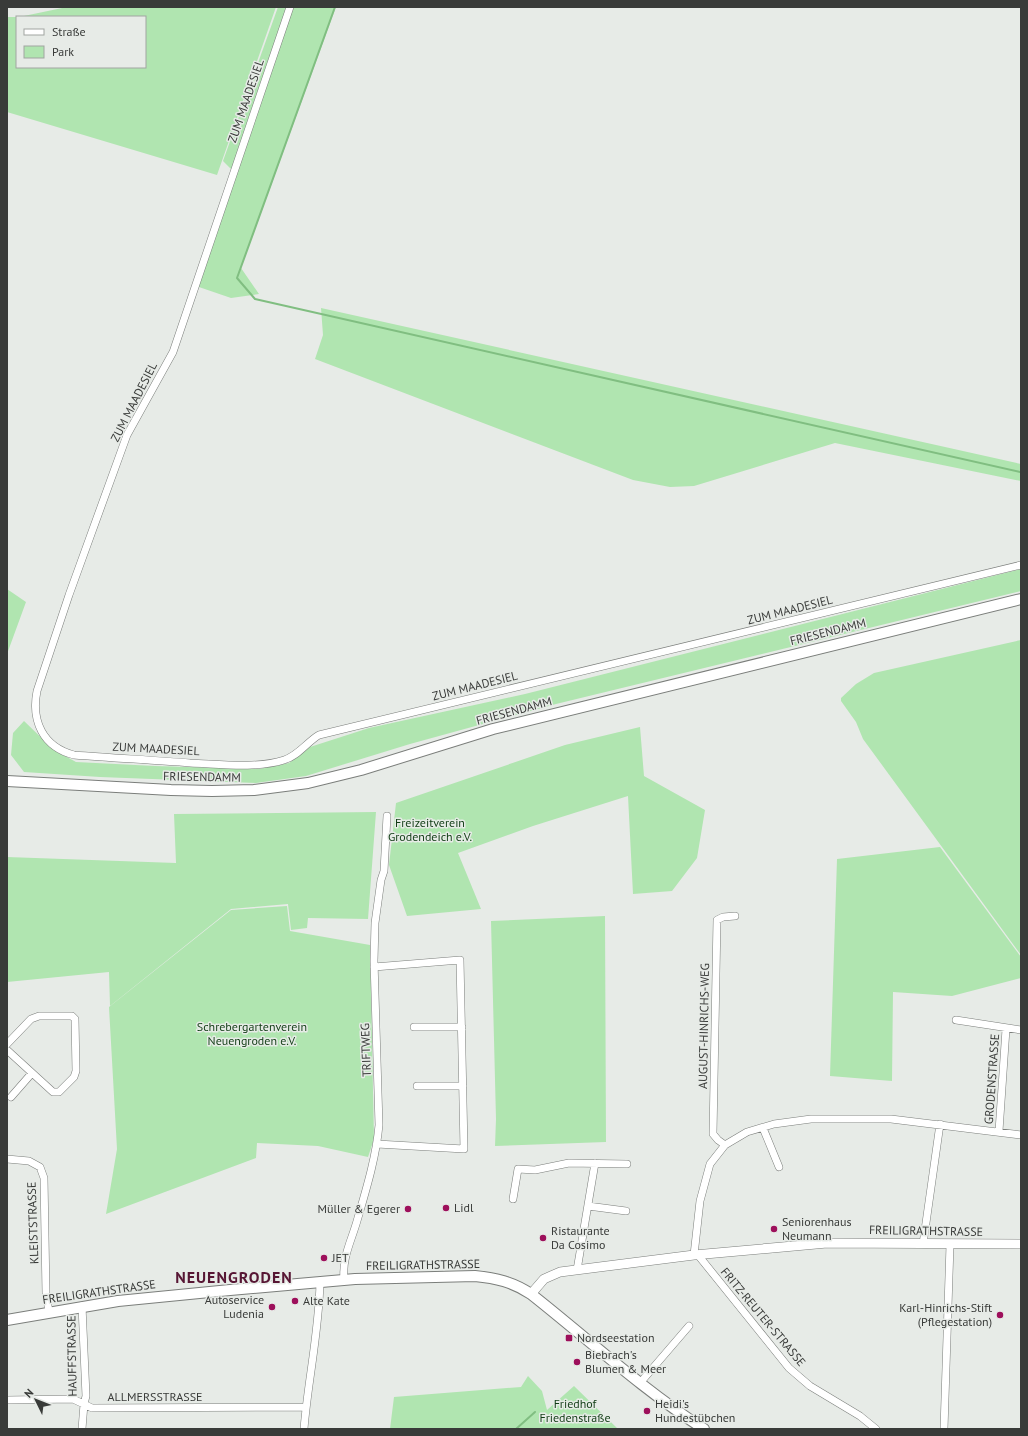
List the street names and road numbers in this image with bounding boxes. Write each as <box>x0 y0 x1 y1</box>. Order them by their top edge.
street label: ZUM MAADESIEL <box>224 57 267 145</box>
street label: ZUM MAADESIEL <box>107 359 160 444</box>
street label: ZUM MAADESIEL <box>746 592 834 627</box>
street label: FRIESENDAMM <box>788 615 867 648</box>
street label: ZUM MAADESIEL <box>431 668 519 703</box>
street label: FRIESENDAMM <box>474 693 553 728</box>
street label: ZUM MAADESIEL <box>112 739 200 758</box>
street label: FRIESENDAMM <box>163 768 241 785</box>
street label: AUGUST-HINRICHS-WEG <box>695 963 712 1089</box>
street label: TRIFTWEG <box>357 1023 374 1077</box>
street label: GRODENSTRASSE <box>981 1033 1002 1125</box>
street label: KLEISTSTRASSE <box>24 1182 41 1265</box>
street label: FREILIGRATHSTRASSE <box>869 1222 983 1239</box>
street label: FREILIGRATHSTRASSE <box>366 1256 480 1273</box>
street label: FRITZ-REUTER-STRASSE <box>718 1264 809 1369</box>
street label: FREILIGRATHSTRASSE <box>41 1276 156 1307</box>
street label: HAUFFSTRASSE <box>63 1315 80 1397</box>
street label: ALLMERSSTRASSE <box>108 1389 202 1404</box>

